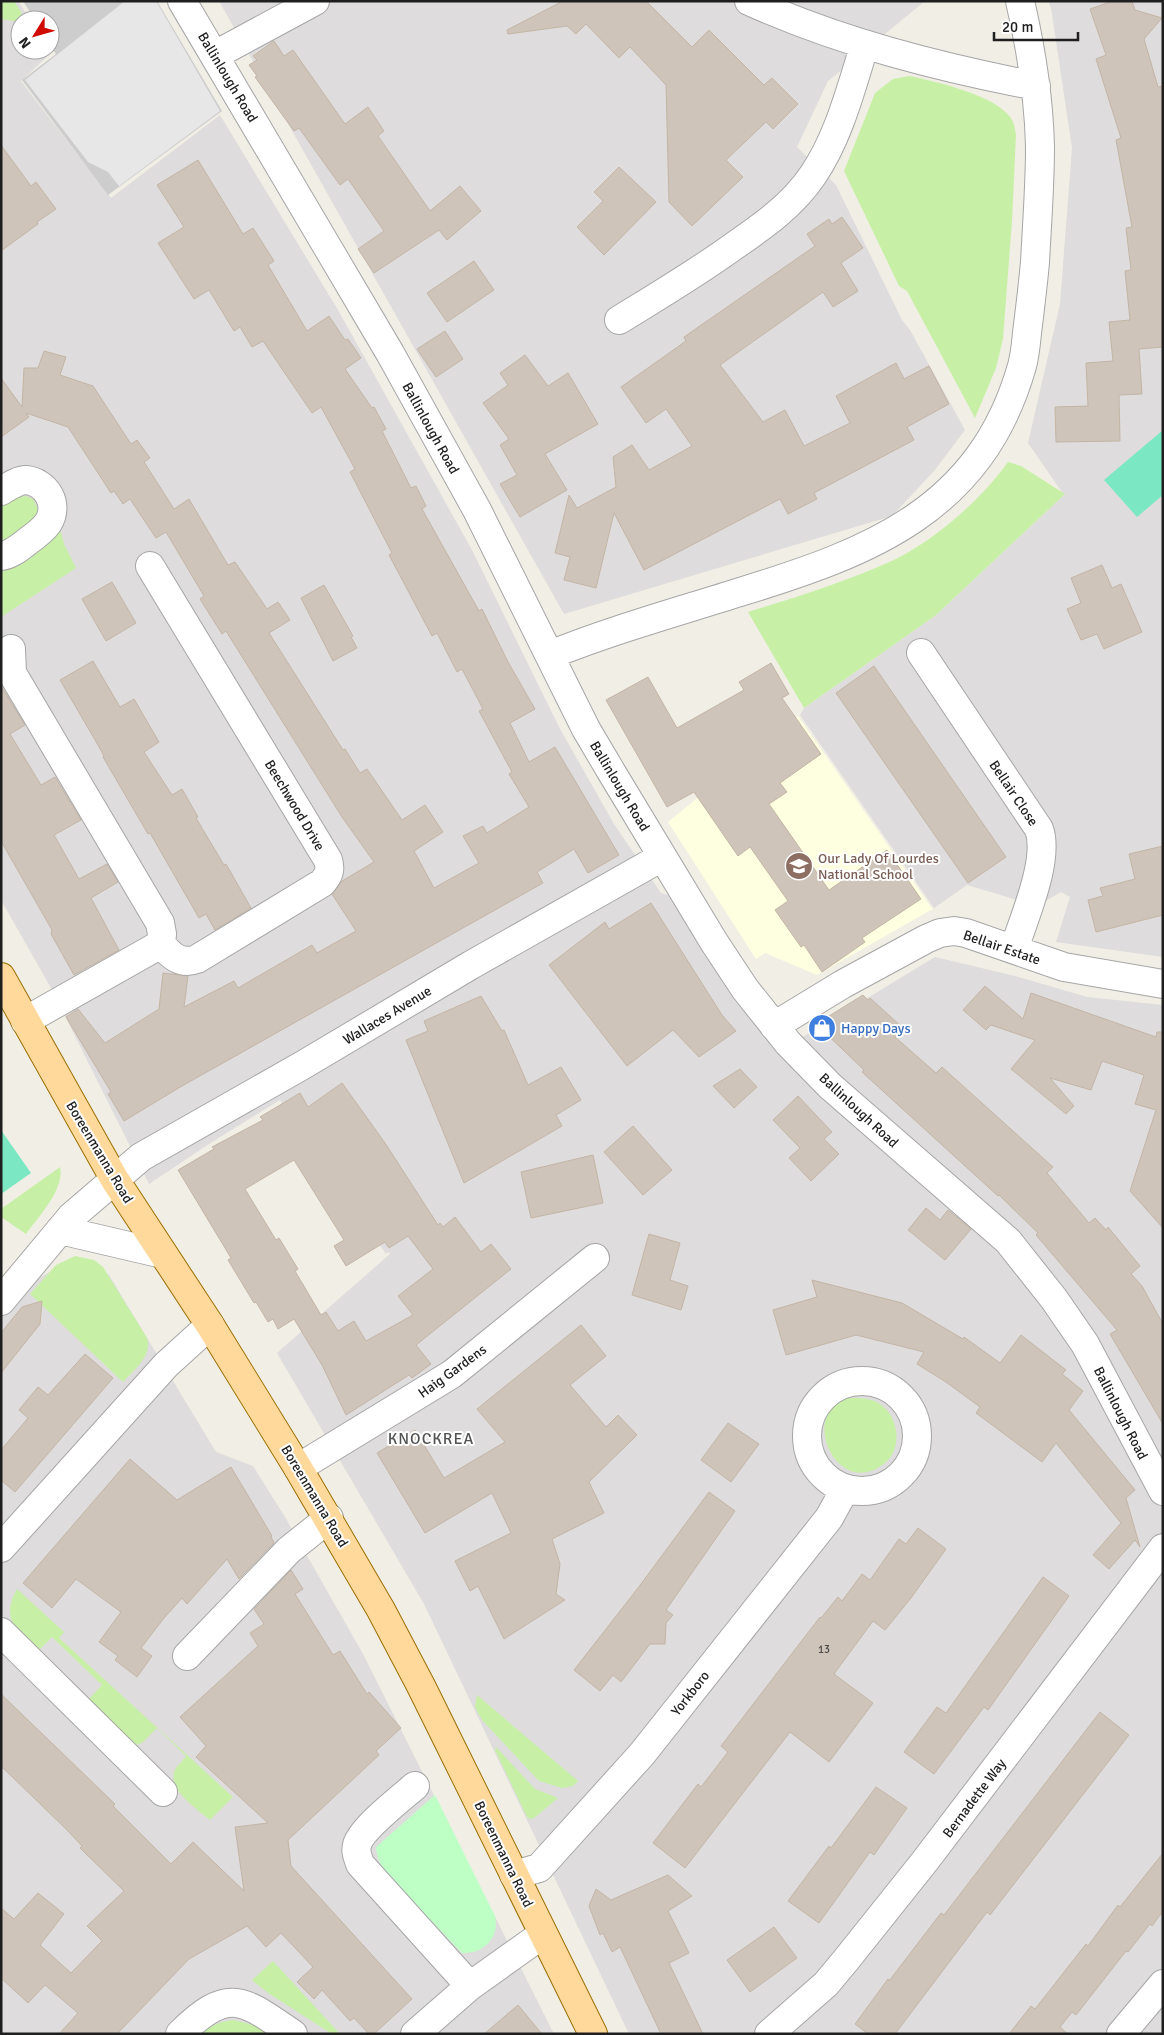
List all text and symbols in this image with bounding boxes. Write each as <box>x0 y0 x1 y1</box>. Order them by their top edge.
north arrow <box>10 10 60 60</box>
scale bar <box>994 10 1078 42</box>
text: 20 m <box>1002 18 1033 36</box>
street label: Ballinlough Road <box>194 29 261 125</box>
text: N <box>15 34 35 52</box>
street label: Ballinlough Road <box>398 380 463 477</box>
street label: Ballinlough Road <box>586 738 653 834</box>
street label: Beechwood Drive <box>261 757 328 854</box>
street label: Bellair Close <box>985 757 1042 829</box>
place label: Our Lady Of Lourdes National School <box>818 850 939 883</box>
school or university icon: Our Lady Of Lourdes National School <box>784 851 814 881</box>
street label: Bellair Estate <box>961 926 1043 969</box>
street label: Wallaces Avenue <box>340 982 435 1049</box>
shop icon: Happy Days <box>807 1013 837 1043</box>
place label: Happy Days <box>841 1020 911 1037</box>
street label: Ballinlough Road <box>816 1069 902 1151</box>
street label: Boreenmanna Road <box>62 1098 137 1206</box>
street label: Haig Gardens <box>415 1341 490 1402</box>
street label: Ballinlough Road <box>1090 1364 1151 1463</box>
district label: KNOCKREA <box>388 1429 474 1449</box>
street label: Boreenmanna Road <box>277 1442 352 1550</box>
house number: 13 <box>818 1643 830 1656</box>
street label: Yorkboro <box>668 1667 713 1719</box>
street label: Bernadette Way <box>939 1755 1010 1841</box>
street label: Boreenmanna Road <box>470 1798 537 1910</box>

